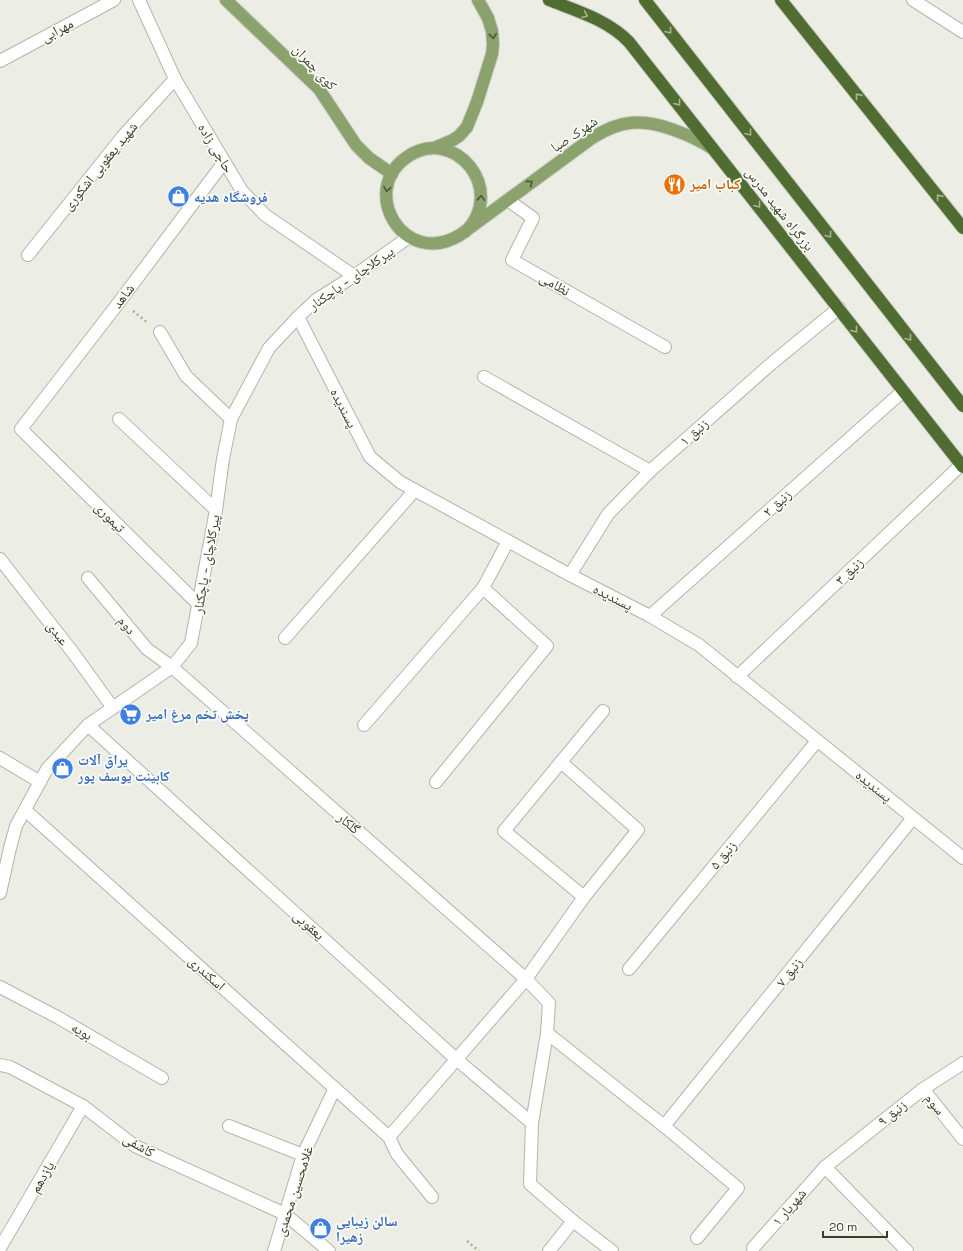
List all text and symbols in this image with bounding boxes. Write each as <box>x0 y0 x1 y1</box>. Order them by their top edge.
one-way arrow <box>581 10 589 18</box>
street label: مهرابی <box>38 14 76 46</box>
one-way arrow <box>664 26 671 33</box>
one-way arrow <box>488 33 497 39</box>
street label: کوی چمران <box>289 40 341 94</box>
one-way arrow <box>855 93 862 100</box>
one-way arrow <box>673 99 680 106</box>
street label: شهرک صبا <box>547 112 601 156</box>
street label: شهید یعقوبی اشکوری <box>59 118 141 214</box>
street label: حاجی زاده <box>194 120 238 176</box>
one-way arrow <box>744 128 751 135</box>
street label: بزرگراه شهید مدرس <box>742 163 818 255</box>
restaurant icon: کباب امیر <box>661 171 687 197</box>
place label: کباب امیر <box>689 175 740 193</box>
one-way arrow <box>526 181 533 188</box>
shop icon: فروشگاه هدیه <box>166 184 192 210</box>
one-way arrow <box>384 186 392 192</box>
place label: فروشگاه هدیه <box>194 188 268 206</box>
one-way arrow <box>477 194 485 200</box>
one-way arrow <box>936 195 943 202</box>
one-way arrow <box>753 201 760 208</box>
one-way arrow <box>825 231 832 238</box>
street label: پیرکلاچای - پاچکنار <box>304 242 398 315</box>
street label: نظامی <box>537 268 574 300</box>
street label: شاهد <box>108 280 138 312</box>
one-way arrow <box>851 325 858 332</box>
one-way arrow <box>905 333 912 340</box>
street label: پسندیده <box>326 385 362 431</box>
street label: زنبق ۱ <box>676 415 713 450</box>
street label: زنبق ۲ <box>759 486 796 521</box>
street label: تیموری <box>91 498 129 536</box>
street label: پیرکلاچای - پاچکنار <box>188 513 224 616</box>
street label: زنبق ۳ <box>831 553 868 589</box>
street label: پسندیده <box>590 579 636 615</box>
street label: دوم <box>113 612 140 639</box>
street label: عبدی <box>43 617 73 649</box>
supermarket icon: پخش تخم مرغ امیر <box>117 701 143 727</box>
place label: پخش تخم مرغ امیر <box>145 705 249 724</box>
place label: یراق آلات کابینت یوسف پور <box>77 751 170 785</box>
shop icon: یراق آلات کابینت یوسف پور <box>49 755 75 781</box>
street label: پسندیده <box>852 766 896 806</box>
street label: گلکار <box>333 807 364 838</box>
street label: زنبق ۵ <box>706 837 741 874</box>
street label: یعقوبی <box>290 906 329 944</box>
street label: اسکندری <box>185 952 229 994</box>
street label: زنبق ۷ <box>772 954 807 991</box>
street label: بویه <box>68 1018 96 1044</box>
street label: سوم <box>920 1090 949 1119</box>
street label: زنبق ۹ <box>874 1096 911 1131</box>
street label: کاشفی <box>120 1129 158 1161</box>
street label: غلامحسین محمدی <box>271 1143 317 1239</box>
street label: یازدهم <box>26 1158 59 1197</box>
street label: شهریار ۱ <box>768 1185 810 1229</box>
place label: سالن زیبایی زهیرا <box>336 1212 398 1246</box>
scale bar <box>823 1213 887 1239</box>
shop icon: سالن زیبایی زهیرا <box>307 1216 333 1242</box>
text: 20 m <box>829 1219 857 1235</box>

